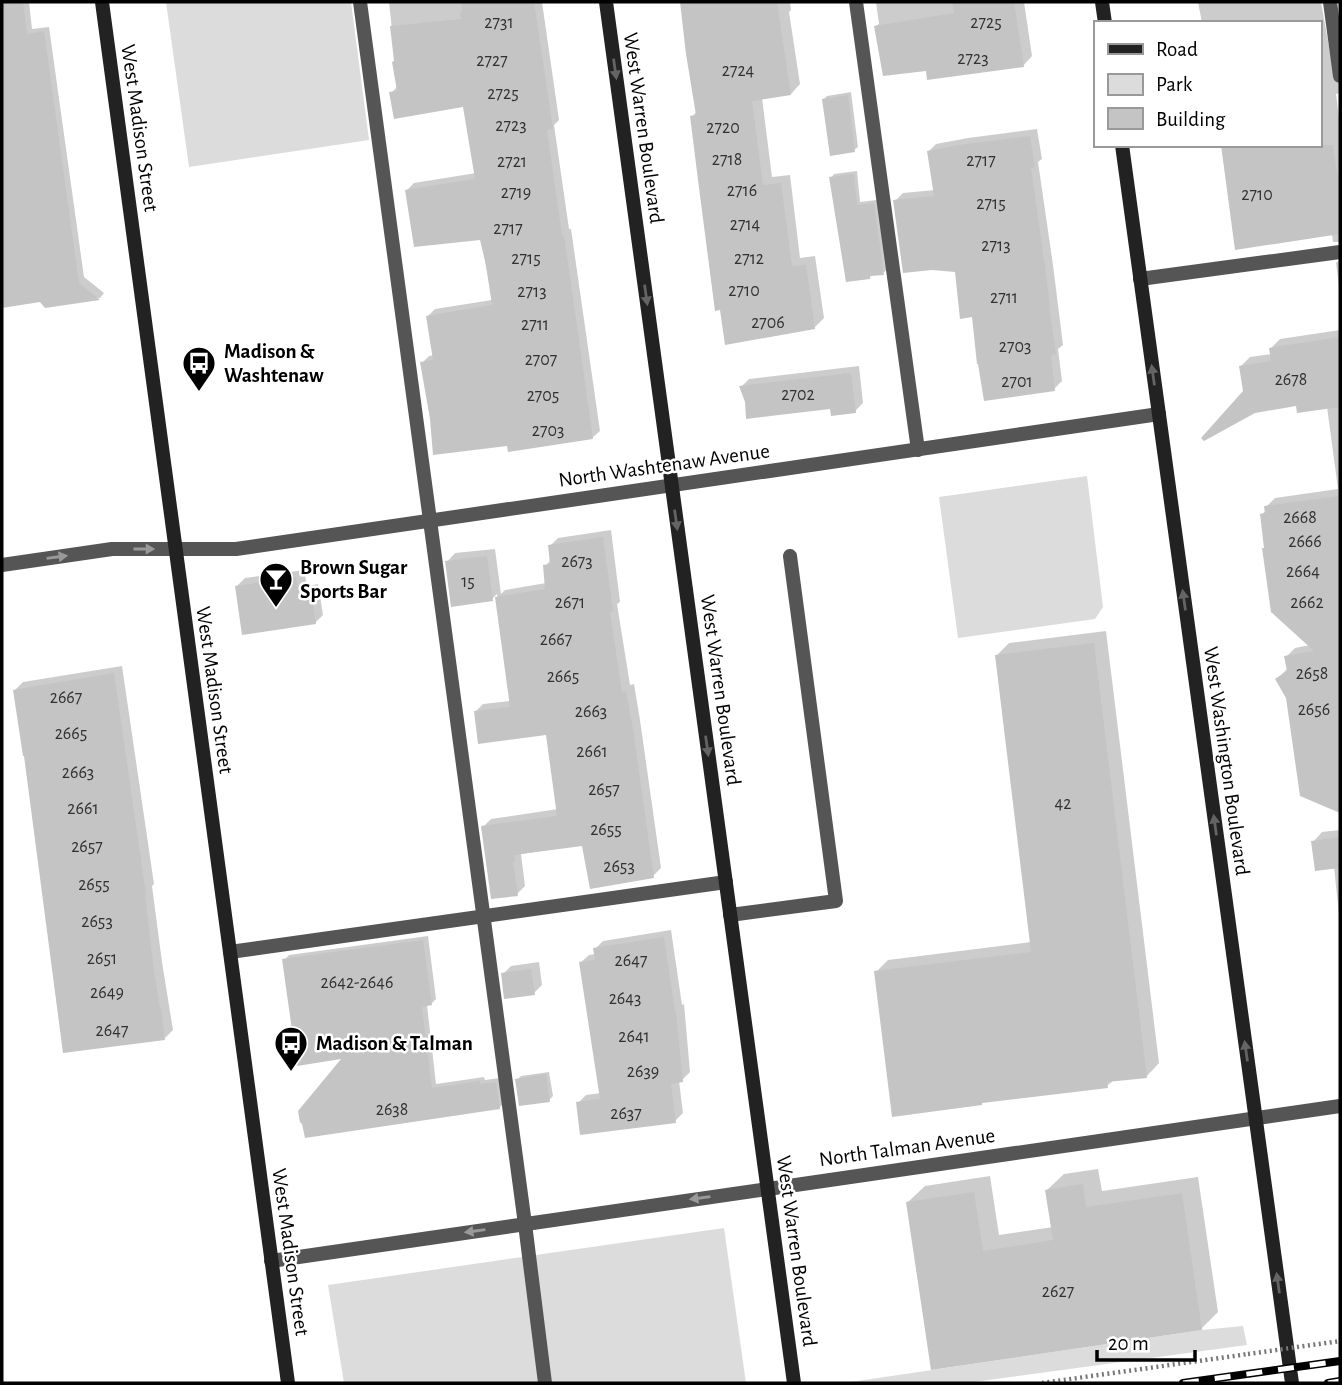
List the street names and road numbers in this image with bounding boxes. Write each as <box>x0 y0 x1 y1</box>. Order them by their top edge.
street label: West Warren Boulevard <box>620 31 667 225</box>
street label: West Madison Street <box>117 43 162 214</box>
street label: North Washtenaw Avenue <box>557 440 771 491</box>
street label: West Warren Boulevard <box>697 593 744 787</box>
street label: West Madison Street <box>192 605 237 776</box>
street label: West Washington Boulevard <box>1200 645 1253 877</box>
street label: North Talman Avenue <box>818 1125 996 1170</box>
street label: West Warren Boulevard <box>773 1154 820 1348</box>
street label: West Madison Street <box>268 1167 313 1338</box>

